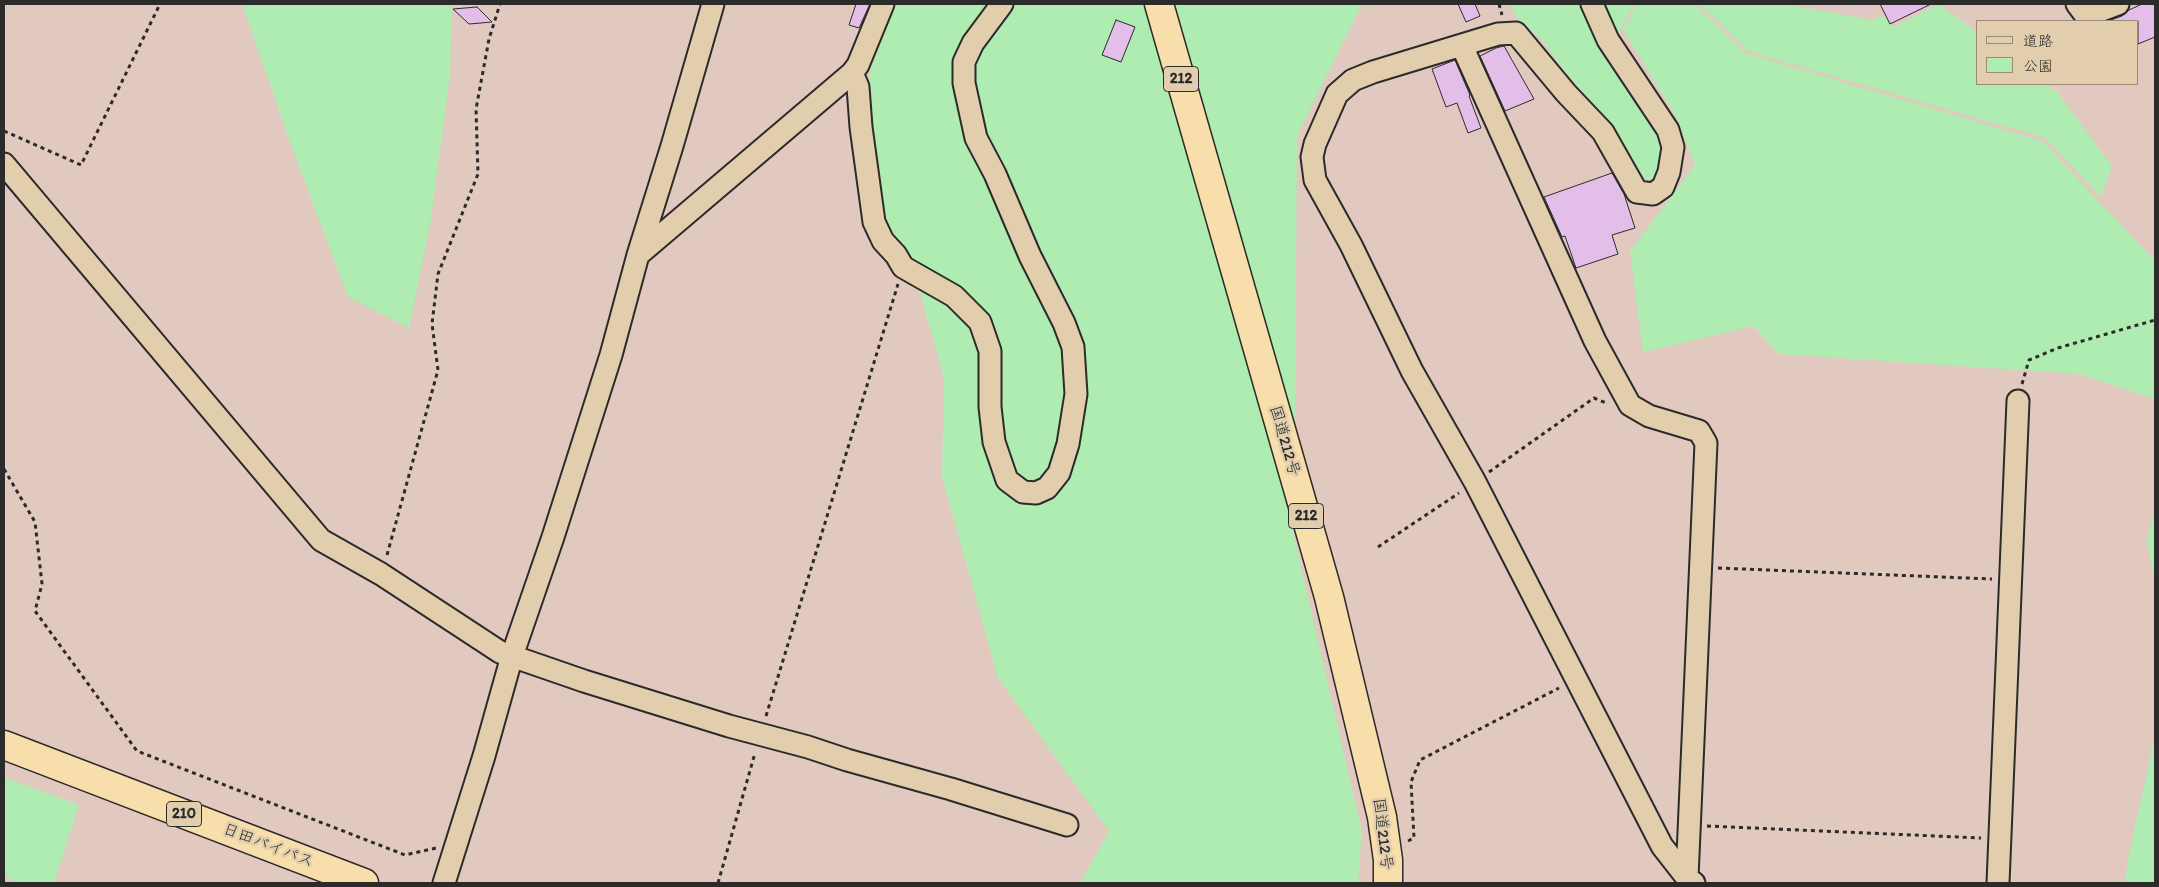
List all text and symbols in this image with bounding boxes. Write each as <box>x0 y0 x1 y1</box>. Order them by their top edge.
legend <box>1976 20 2139 85</box>
text: 道路 <box>2023 32 2053 50</box>
text: 公園 <box>2023 57 2053 75</box>
road number: 212 <box>1164 66 1198 92</box>
street label: 国道212号 <box>1265 404 1303 478</box>
road number: 212 <box>1288 504 1324 528</box>
street label: 国道212号 <box>1368 797 1396 871</box>
road number: 210 <box>166 802 202 826</box>
street label: 日田バイパス <box>220 820 316 872</box>

